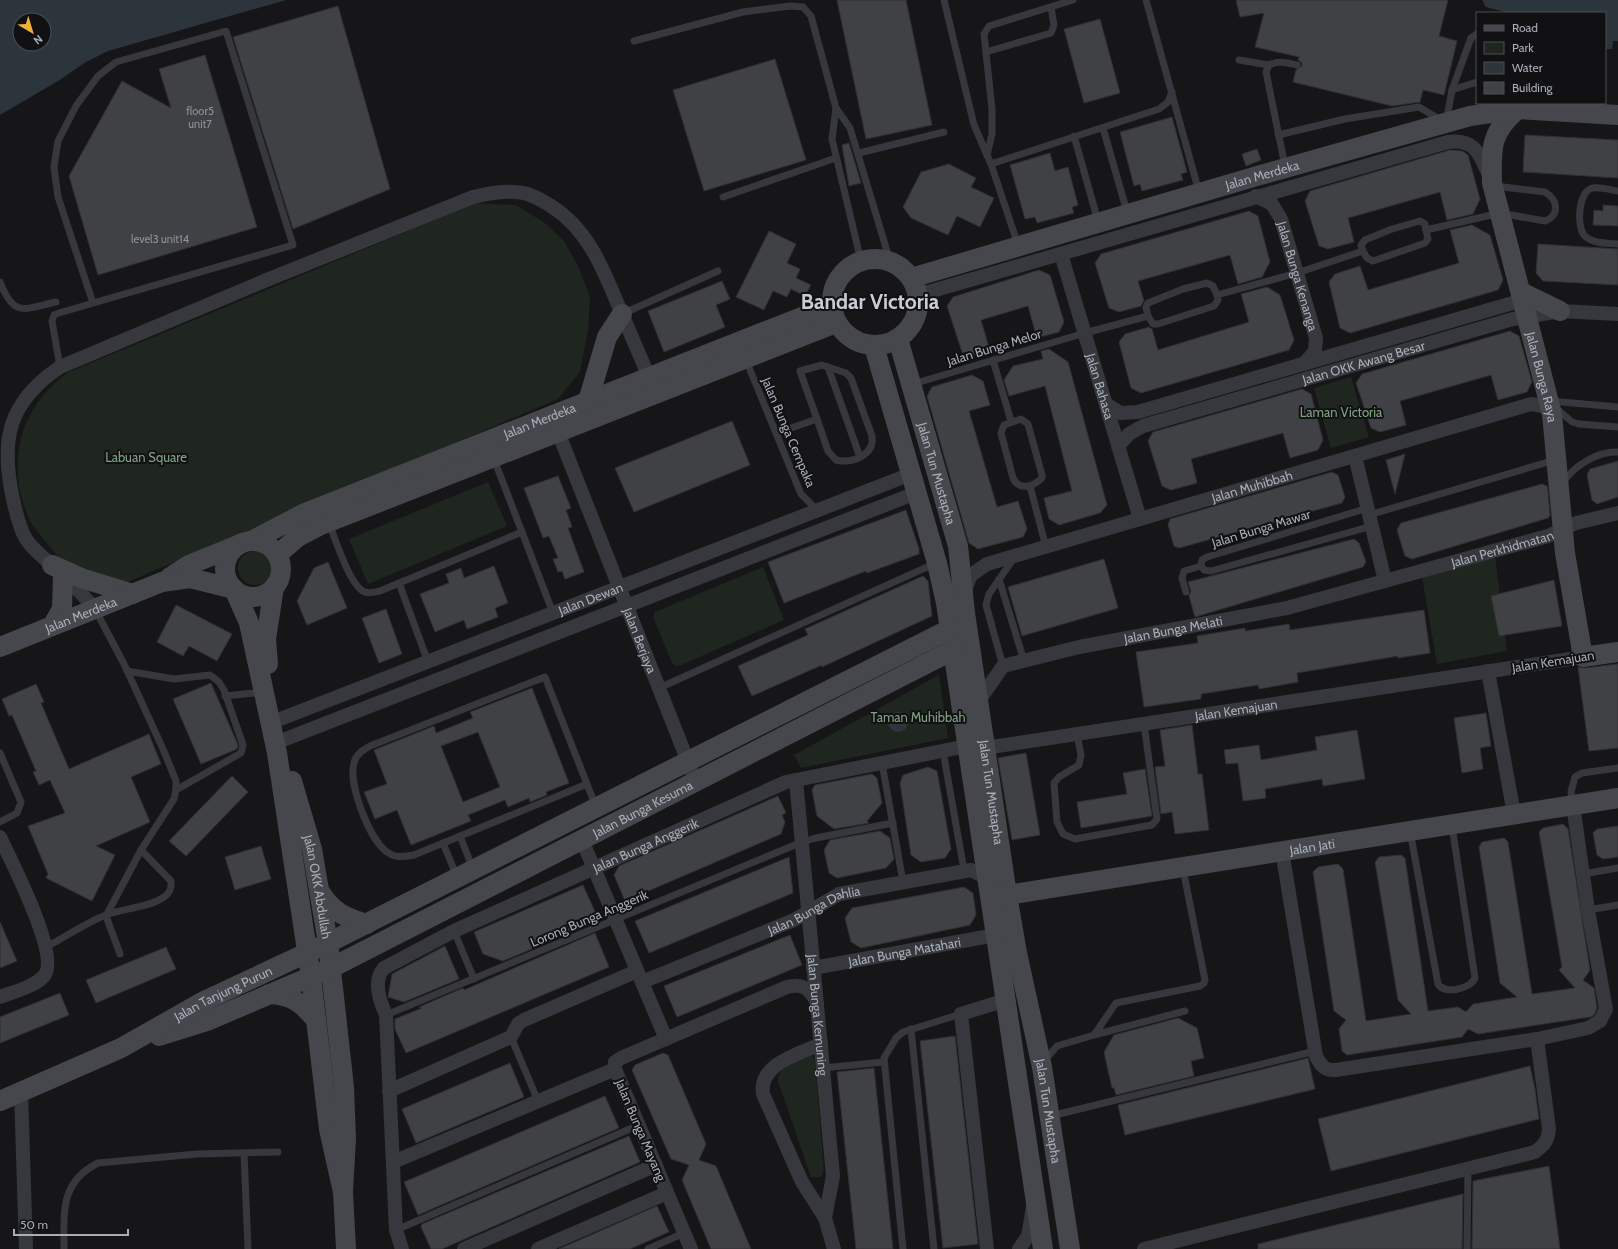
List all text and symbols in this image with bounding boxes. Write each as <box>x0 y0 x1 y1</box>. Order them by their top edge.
north arrow <box>12 12 52 52</box>
legend <box>1476 12 1606 104</box>
text: Road <box>1512 20 1538 35</box>
text: N <box>31 32 46 48</box>
text: Park <box>1512 40 1534 55</box>
text: Water <box>1512 60 1543 75</box>
text: Building <box>1512 80 1554 95</box>
house number: floor5 unit7 <box>186 104 214 131</box>
street label: Jalan Merdeka <box>1222 156 1301 193</box>
street label: Jalan Bunga Kenanga <box>1274 218 1322 334</box>
house number: level3 unit14 <box>131 232 190 246</box>
district label: Bandar Victoria <box>801 289 940 314</box>
street label: Jalan Bunga Melor <box>944 325 1044 369</box>
street label: Jalan Bunga Raya <box>1523 329 1561 424</box>
street label: Jalan OKK Awang Besar <box>1299 337 1428 388</box>
street label: Jalan Bahasa <box>1083 350 1118 422</box>
street label: Jalan Bunga Cempaka <box>758 374 820 490</box>
street label: Jalan Merdeka <box>500 399 578 442</box>
park label: Laman Victoria <box>1300 404 1383 420</box>
street label: Jalan Tun Mustapha <box>914 420 960 527</box>
park label: Labuan Square <box>105 449 187 465</box>
street label: Jalan Muhibbah <box>1209 467 1294 506</box>
street label: Jalan Bunga Mawar <box>1209 505 1313 551</box>
street label: Jalan Perkhidmatan <box>1448 527 1556 571</box>
street label: Jalan Dewan <box>555 579 625 619</box>
street label: Jalan Merdeka <box>42 593 120 637</box>
street label: Jalan Berjaya <box>620 604 661 676</box>
street label: Jalan Bunga Melati <box>1122 612 1224 647</box>
street label: Jalan Kemajuan <box>1510 647 1596 677</box>
street label: Jalan Kemajuan <box>1193 696 1279 724</box>
park label: Taman Muhibbah <box>871 709 965 725</box>
street label: Jalan Tun Mustapha <box>976 738 1007 846</box>
street label: Jalan Bunga Kesuma <box>589 776 696 841</box>
street label: Jalan Bunga Anggerik <box>589 814 701 876</box>
street label: Jalan OKK Abdullah <box>300 832 335 940</box>
street label: Jalan Jati <box>1287 835 1336 858</box>
street label: Jalan Bunga Dahlia <box>764 882 862 938</box>
street label: Lorong Bunga Anggerik <box>528 886 650 950</box>
street label: Jalan Bunga Matahari <box>846 934 962 970</box>
street label: Jalan Bunga Kemuning <box>804 952 832 1077</box>
street label: Jalan Tanjung Purun <box>170 962 275 1025</box>
street label: Jalan Tun Mustapha <box>1032 1056 1065 1165</box>
street label: Jalan Bunga Mayang <box>612 1076 670 1184</box>
scale bar <box>14 1211 128 1237</box>
text: 50 m <box>20 1217 48 1232</box>

